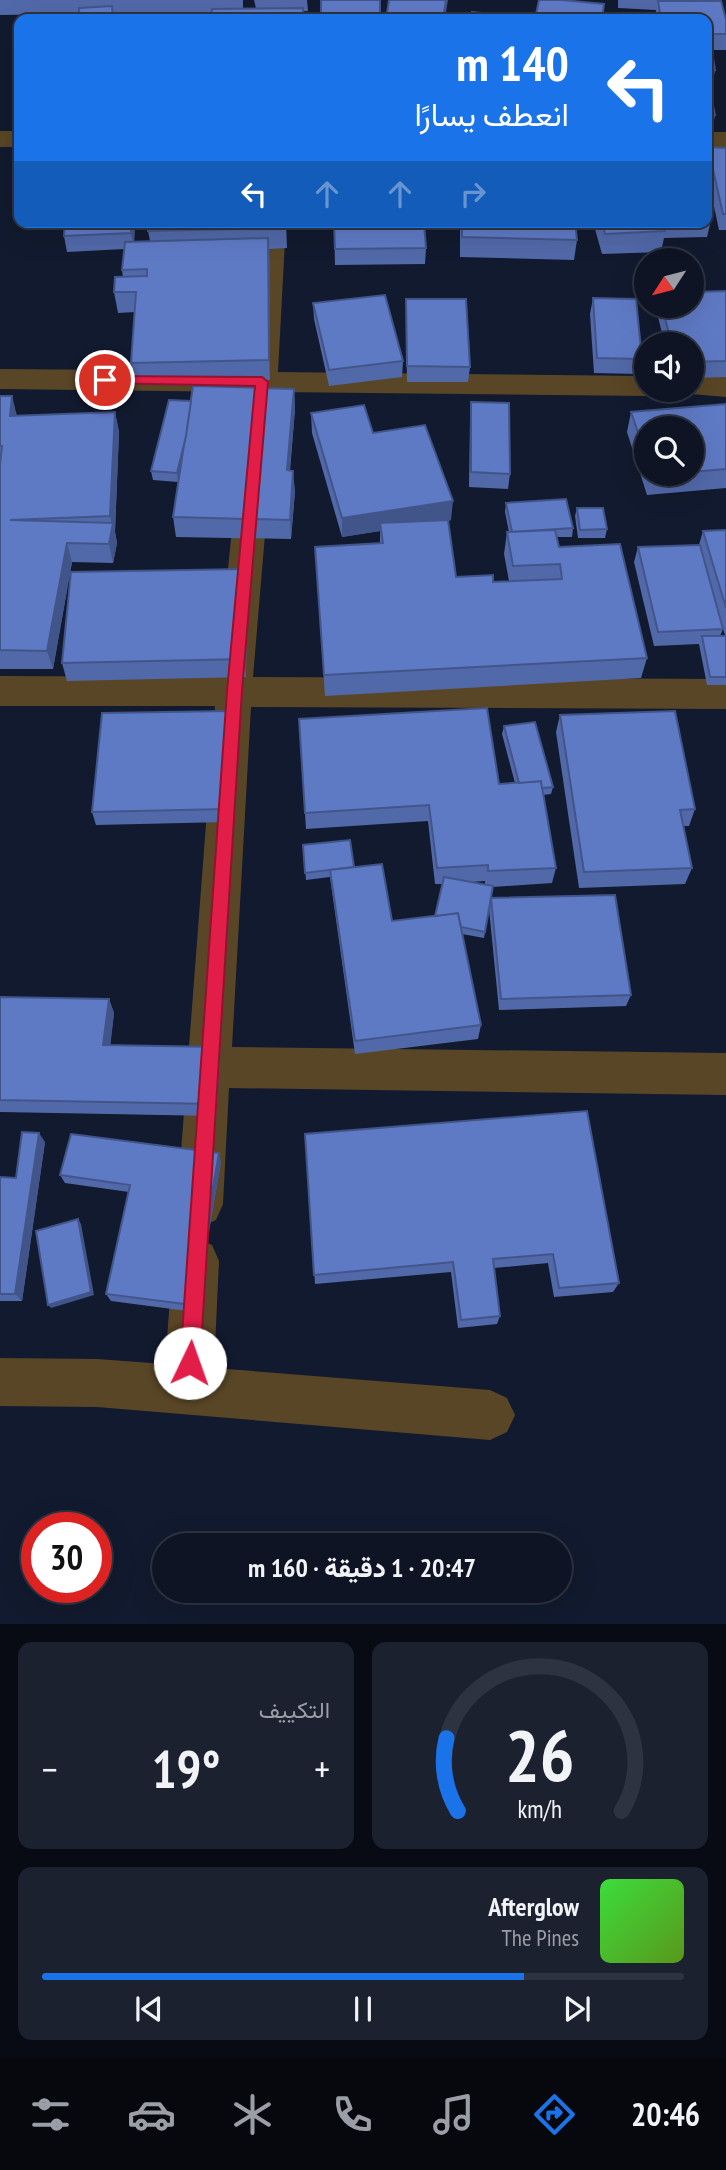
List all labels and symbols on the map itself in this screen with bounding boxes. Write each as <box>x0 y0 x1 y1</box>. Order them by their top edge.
north arrow <box>634 248 704 318</box>
pin <box>75 350 135 410</box>
position arrow <box>153 1326 227 1400</box>
speed limit sign: 30 <box>21 1512 112 1603</box>

